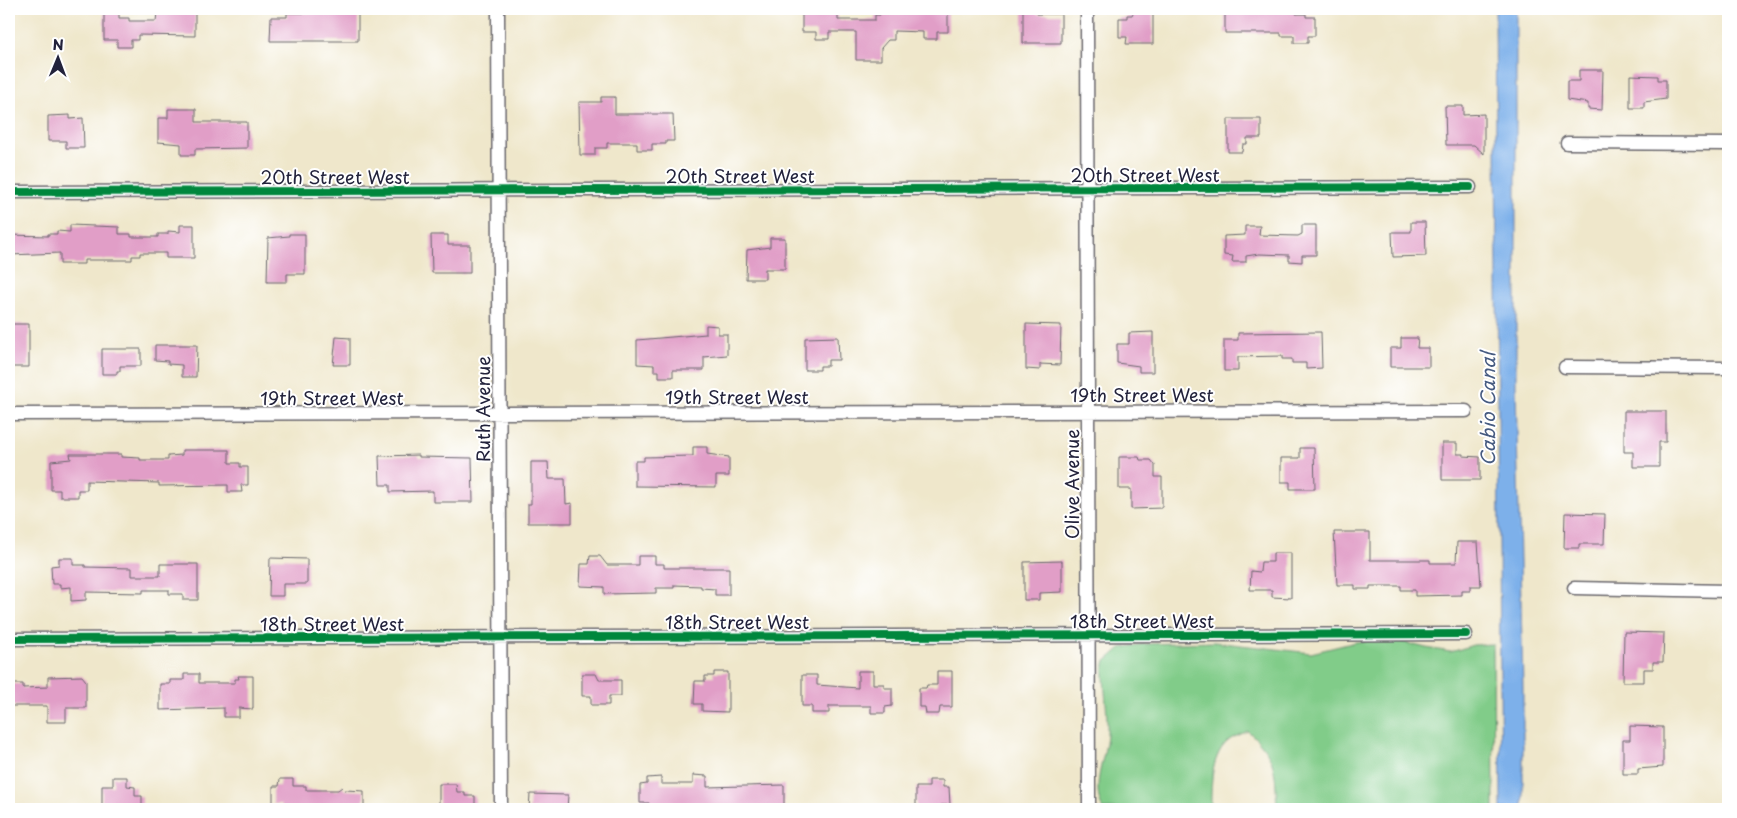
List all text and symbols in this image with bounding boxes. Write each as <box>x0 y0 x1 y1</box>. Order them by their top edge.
north arrow <box>32 32 82 82</box>
text: N <box>53 34 64 55</box>
street label: 20th Street West <box>1070 161 1220 188</box>
street label: 20th Street West <box>665 162 815 189</box>
street label: 20th Street West <box>260 163 410 190</box>
water label: Cabio Canal <box>1473 349 1501 466</box>
street label: Ruth Avenue <box>469 356 496 462</box>
street label: 19th Street West <box>1070 381 1214 408</box>
street label: 19th Street West <box>665 383 809 410</box>
street label: 19th Street West <box>260 384 404 411</box>
street label: Olive Avenue <box>1058 429 1085 539</box>
street label: 18th Street West <box>1070 607 1214 634</box>
street label: 18th Street West <box>665 608 809 635</box>
street label: 18th Street West <box>260 610 404 637</box>

